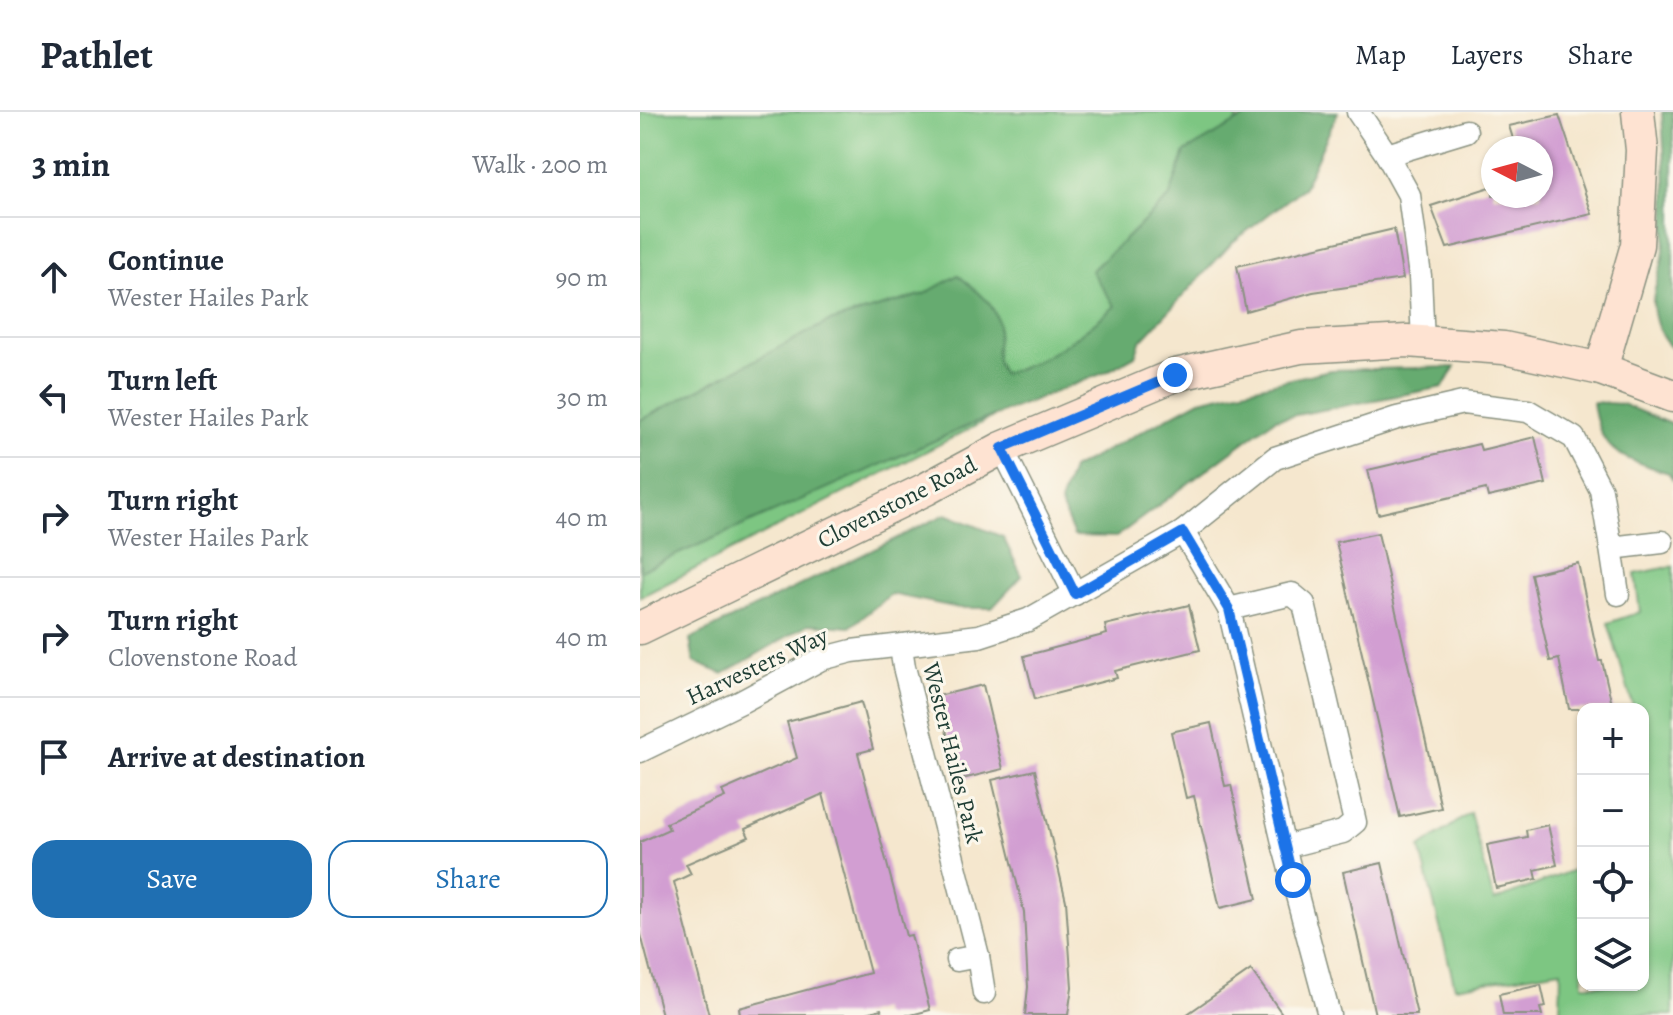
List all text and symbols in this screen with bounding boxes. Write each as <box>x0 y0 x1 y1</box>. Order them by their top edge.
text: Pathlet <box>40 29 153 81</box>
text: Map <box>1355 36 1406 74</box>
text: Layers <box>1450 36 1523 74</box>
text: Share <box>1567 36 1633 74</box>
north arrow <box>1481 136 1553 208</box>
text: 3 min <box>32 141 110 188</box>
text: Walk · 200 m <box>472 147 608 182</box>
text: Continue <box>108 240 224 280</box>
icon: ahead <box>32 255 76 299</box>
text: 90 m <box>556 260 608 295</box>
text: Wester Hailes Park <box>108 280 309 315</box>
route end <box>1157 357 1193 393</box>
text: Turn left <box>108 360 217 400</box>
icon: left <box>32 375 76 419</box>
text: 30 m <box>557 380 608 415</box>
text: Wester Hailes Park <box>108 400 309 435</box>
street label: Clovenstone Road <box>812 448 982 556</box>
text: Turn right <box>108 480 238 520</box>
icon: right <box>32 495 76 539</box>
text: 40 m <box>556 500 608 535</box>
text: Wester Hailes Park <box>108 520 309 555</box>
text: Turn right <box>108 600 238 640</box>
icon: right <box>32 615 76 659</box>
street label: Harvesters Way <box>681 619 833 713</box>
text: 40 m <box>556 620 608 655</box>
text: Clovenstone Road <box>108 640 297 675</box>
street label: Wester Hailes Park <box>915 658 991 847</box>
map controls <box>1577 703 1649 991</box>
button: + <box>1577 703 1649 775</box>
icon: arrive <box>32 735 76 779</box>
text: Arrive at destination <box>108 737 365 777</box>
button: − <box>1577 775 1649 847</box>
button: Save <box>32 840 312 918</box>
button: Share <box>328 840 608 918</box>
button: locate <box>1577 847 1649 919</box>
route start <box>1275 862 1311 898</box>
button: layers <box>1577 919 1649 991</box>

